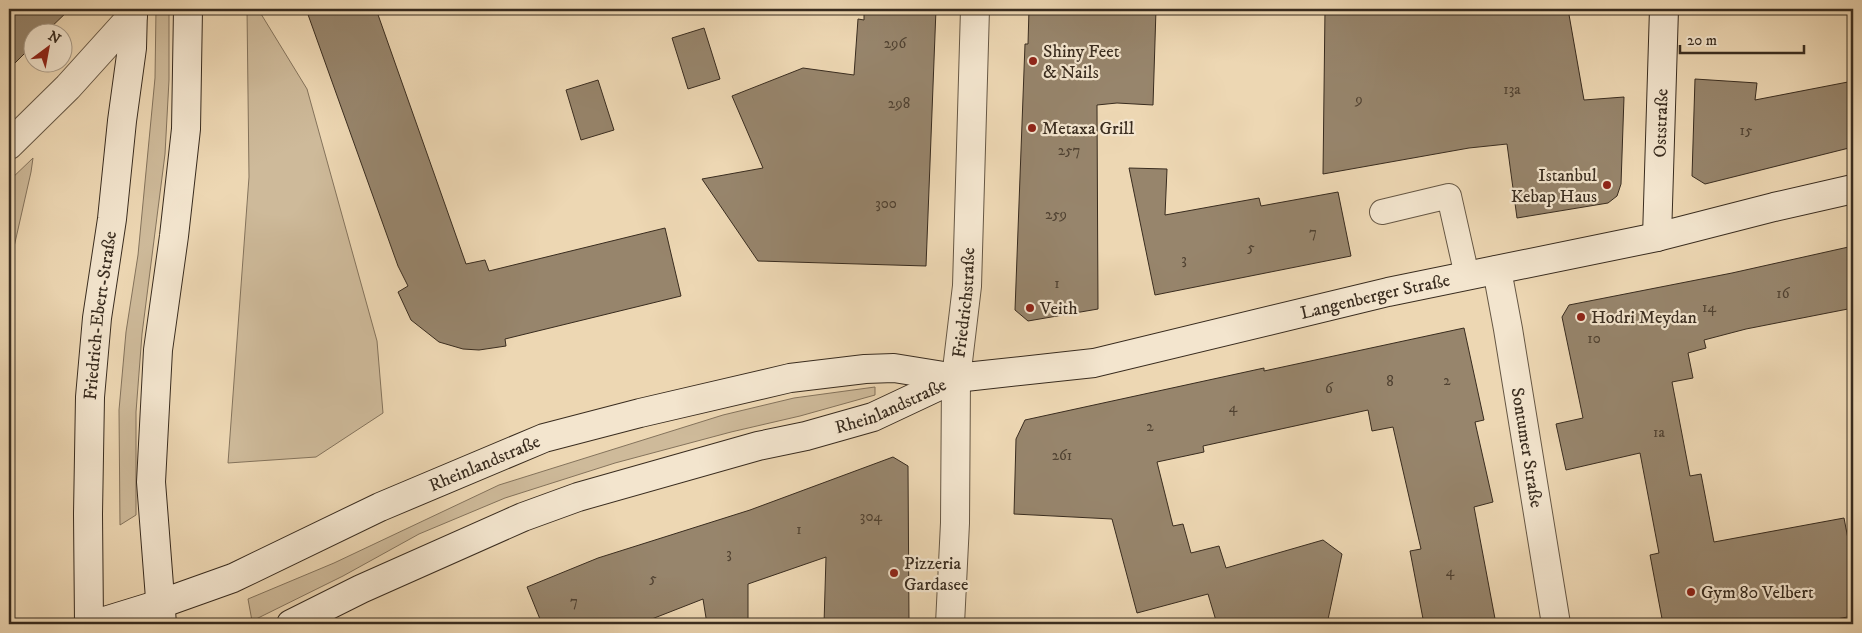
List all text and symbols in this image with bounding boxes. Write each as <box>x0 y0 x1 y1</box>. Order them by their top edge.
north arrow <box>22 22 72 72</box>
scale bar <box>1680 22 1803 54</box>
text: N <box>45 27 64 49</box>
text: 20 m <box>1687 31 1717 50</box>
house number: 296 <box>884 34 908 53</box>
place label: Shiny Feet & Nails <box>1043 41 1120 84</box>
marker: Shiny Feet & Nails <box>1027 55 1039 67</box>
house number: 13a <box>1503 80 1521 99</box>
street label: Oststraße <box>1649 88 1674 158</box>
house number: 9 <box>1354 90 1363 109</box>
house number: 298 <box>888 94 910 113</box>
place label: Metaxa Grill <box>1042 118 1135 140</box>
house number: 15 <box>1740 121 1753 140</box>
marker: Metaxa Grill <box>1026 122 1038 134</box>
house number: 257 <box>1058 141 1080 160</box>
place label: Istanbul Kebap Haus <box>1511 165 1598 208</box>
marker: Istanbul Kebap Haus <box>1601 179 1613 191</box>
house number: 300 <box>875 194 897 213</box>
house number: 259 <box>1045 205 1067 224</box>
house number: 7 <box>1309 223 1317 242</box>
street label: Friedrich-Ebert-Straße <box>80 230 122 401</box>
house number: 5 <box>1247 238 1255 257</box>
street label: Friedrichstraße <box>948 247 980 359</box>
house number: 3 <box>1181 250 1187 269</box>
street label: Langenberger Straße <box>1298 270 1452 325</box>
house number: 1 <box>1054 274 1060 293</box>
house number: 16 <box>1776 284 1791 303</box>
place label: Veith <box>1039 298 1078 320</box>
house number: 14 <box>1702 298 1716 317</box>
marker: Veith <box>1024 302 1036 314</box>
place label: Hodri Meydan <box>1591 307 1697 329</box>
marker: Hodri Meydan <box>1575 311 1587 323</box>
house number: 10 <box>1587 329 1601 348</box>
house number: 2 <box>1443 371 1451 390</box>
house number: 8 <box>1386 372 1394 391</box>
street label: Rheinlandstraße <box>833 374 950 439</box>
house number: 6 <box>1325 379 1334 398</box>
street label: Sontumer Straße <box>1506 386 1547 509</box>
house number: 4 <box>1229 398 1238 417</box>
house number: 2 <box>1146 417 1154 436</box>
house number: 1a <box>1653 423 1666 442</box>
street label: Rheinlandstraße <box>426 431 544 497</box>
house number: 261 <box>1052 446 1072 465</box>
house number: 304 <box>860 507 882 526</box>
house number: 1 <box>796 520 802 539</box>
house number: 3 <box>726 544 732 563</box>
place label: Pizzeria Gardasee <box>904 553 968 596</box>
house number: 4 <box>1446 562 1455 581</box>
marker: Pizzeria Gardasee <box>888 567 900 579</box>
house number: 5 <box>649 569 657 588</box>
place label: Gym 80 Velbert <box>1701 582 1814 604</box>
marker: Gym 80 Velbert <box>1685 586 1697 598</box>
house number: 7 <box>570 592 578 611</box>

